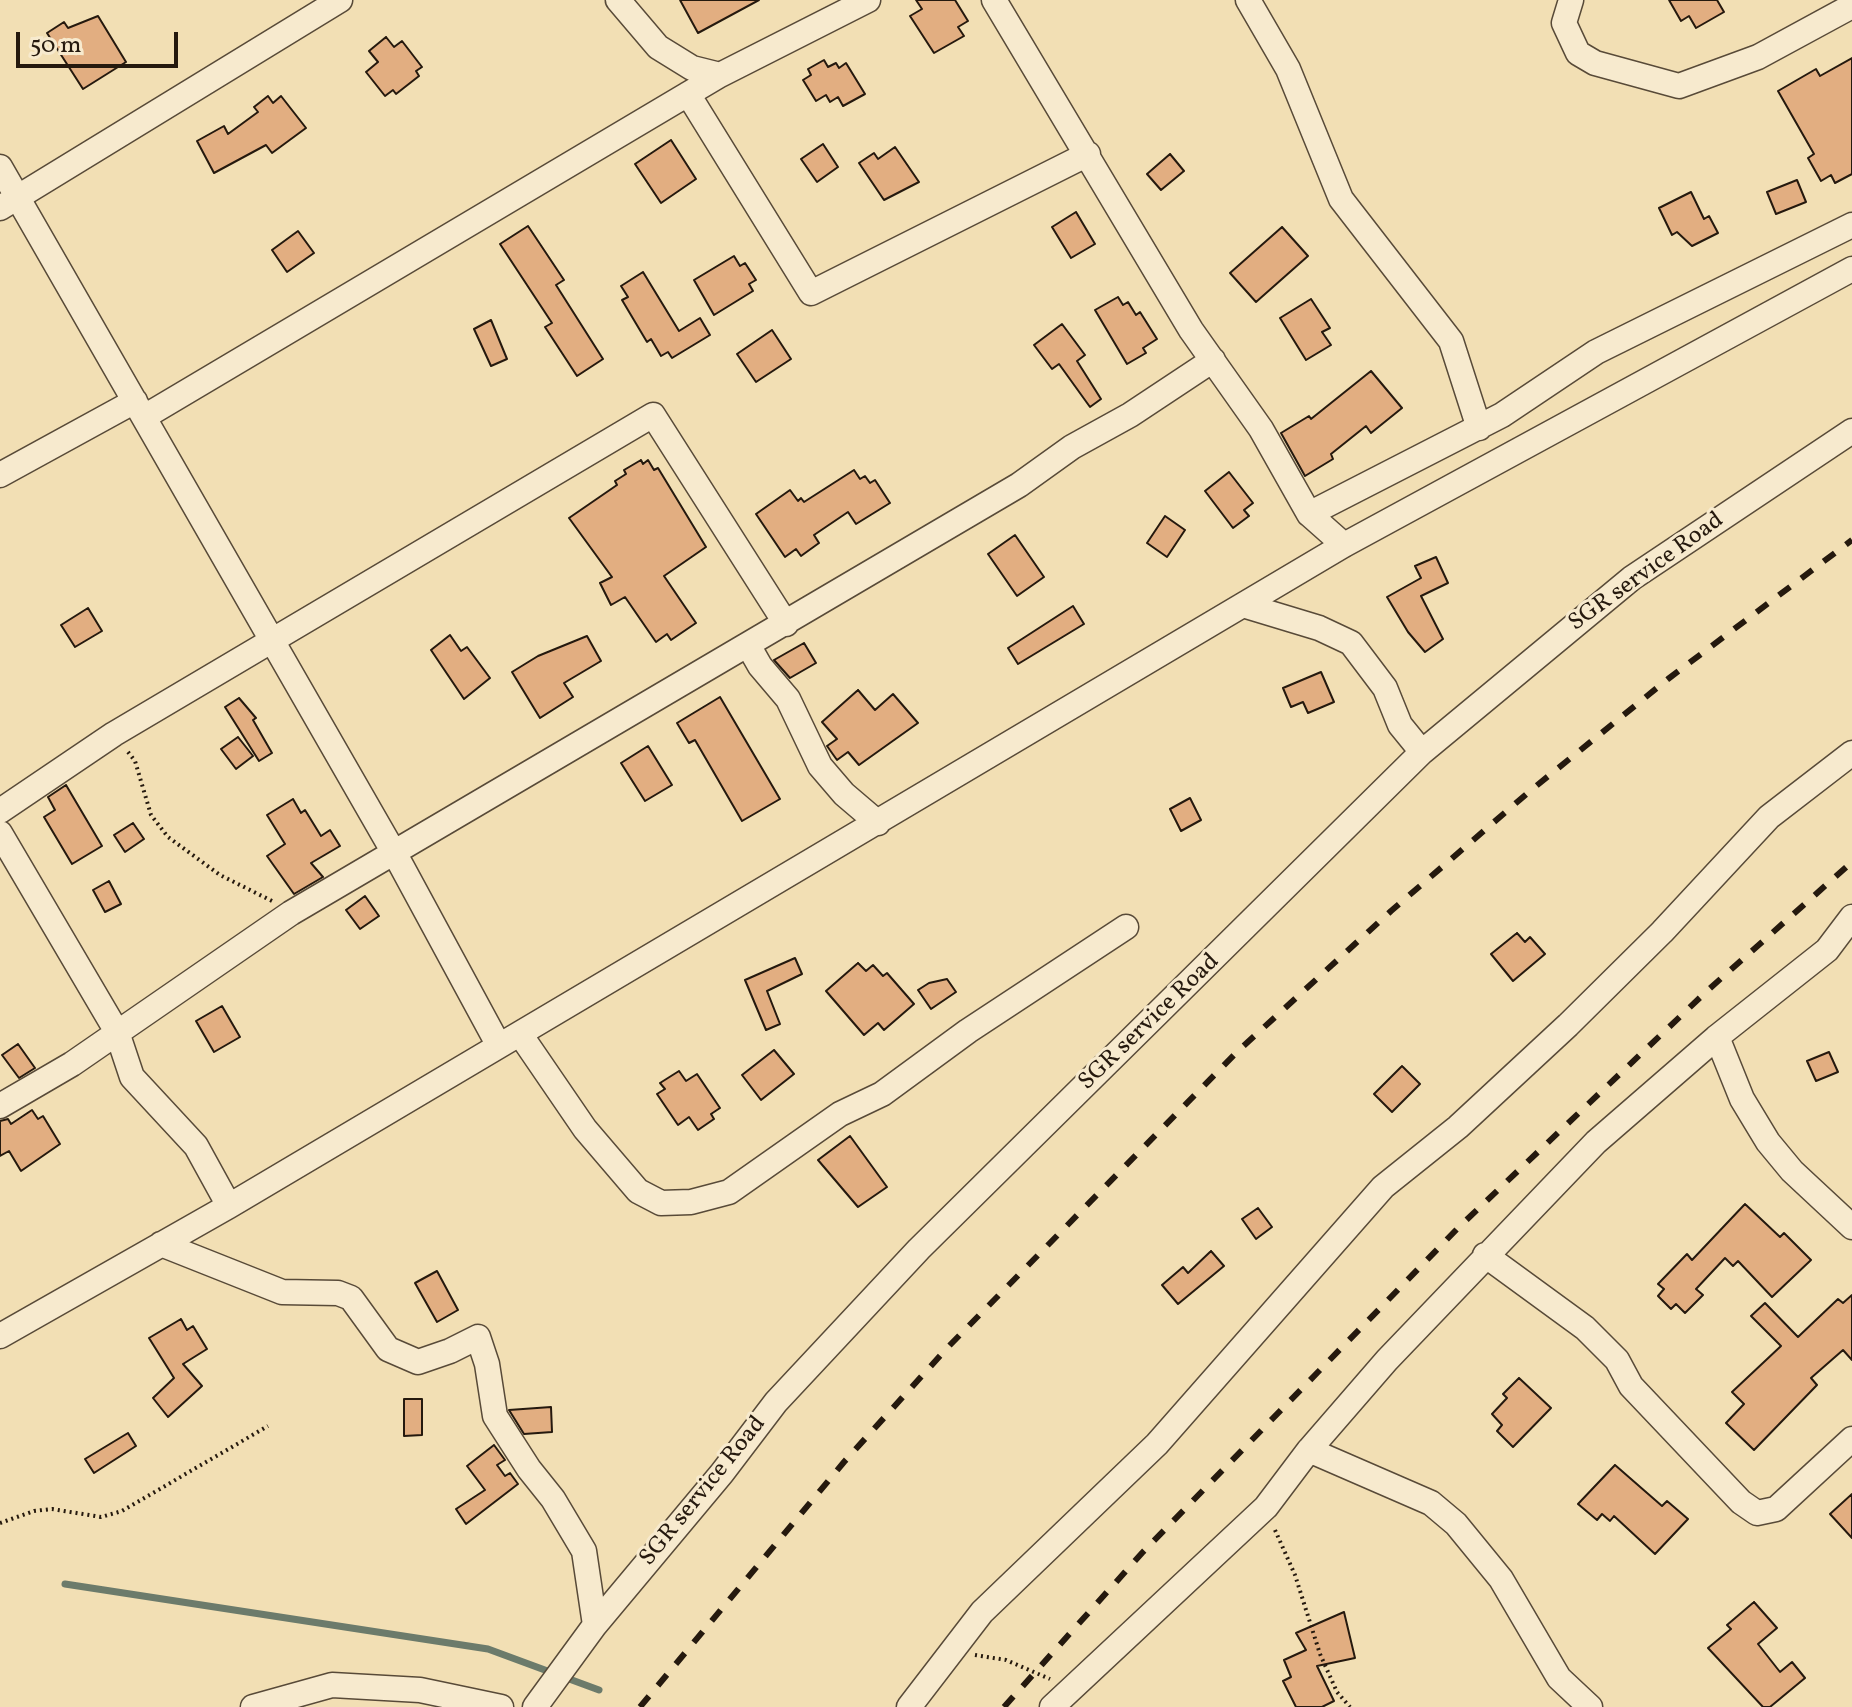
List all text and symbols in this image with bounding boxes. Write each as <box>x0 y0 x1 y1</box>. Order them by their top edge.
scale bar <box>20 16 182 66</box>
text: 50 m <box>30 29 82 63</box>
street label: SGR service Road <box>1564 507 1730 639</box>
street label: SGR service Road <box>1074 948 1226 1098</box>
street label: SGR service Road <box>635 1411 773 1573</box>

